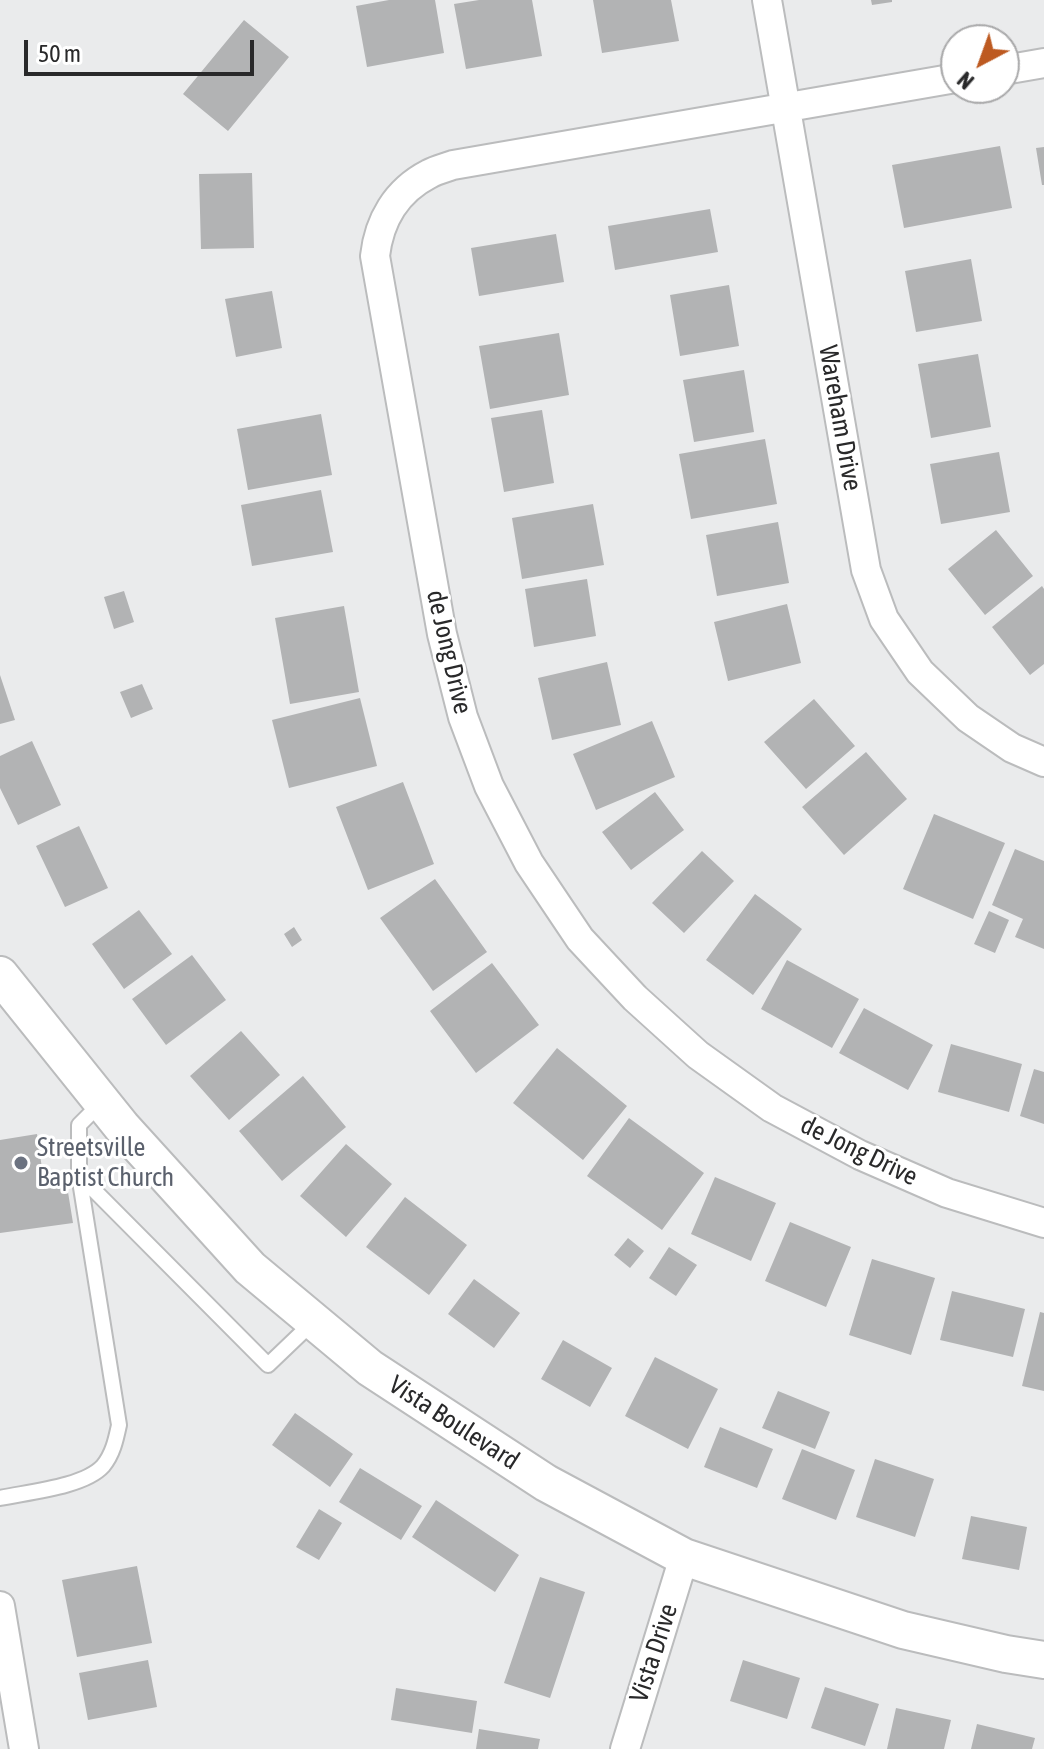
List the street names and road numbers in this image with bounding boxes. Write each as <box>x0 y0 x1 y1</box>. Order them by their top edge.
street label: Wareham Drive <box>812 343 868 493</box>
street label: de Jong Drive <box>420 587 478 717</box>
street label: de Jong Drive <box>796 1109 922 1193</box>
street label: Vista Boulevard <box>383 1369 525 1477</box>
street label: Vista Drive <box>623 1600 685 1706</box>

